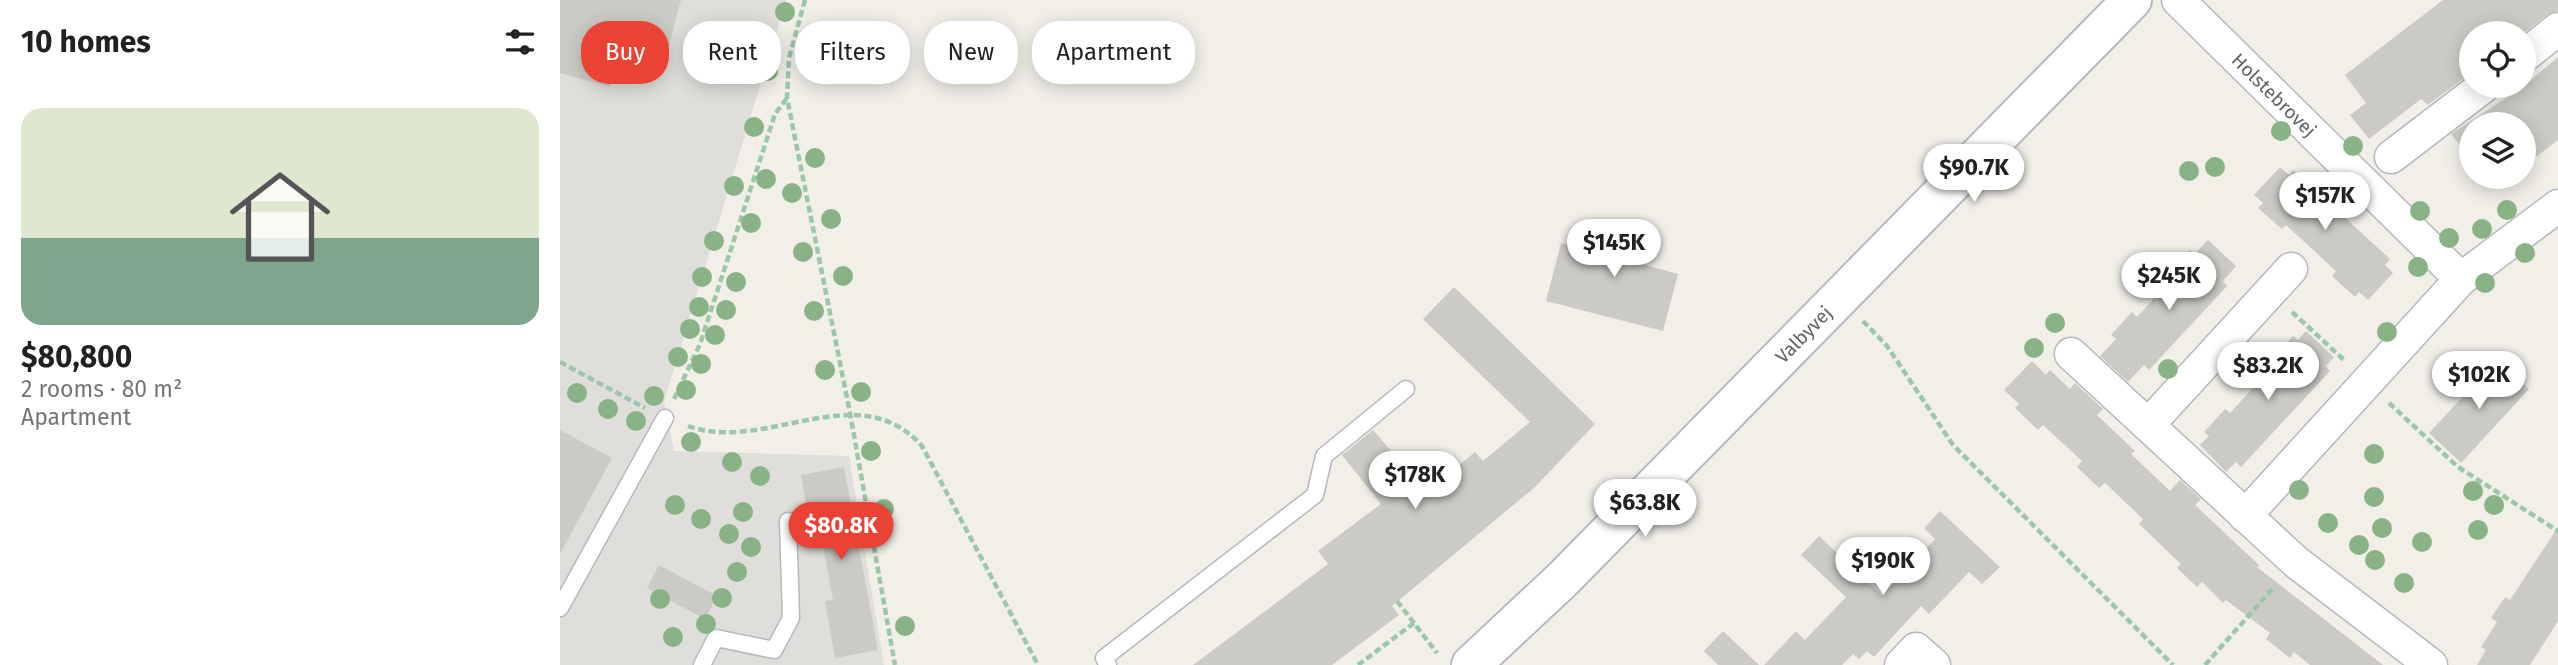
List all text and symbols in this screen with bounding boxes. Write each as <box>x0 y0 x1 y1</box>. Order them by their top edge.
chip: Buy <box>581 21 669 84</box>
chip: Rent <box>683 21 781 84</box>
chip: Filters <box>795 21 910 84</box>
chip: New <box>924 21 1018 84</box>
chip: Apartment <box>1032 21 1195 84</box>
map controls <box>2459 21 2536 189</box>
button: locate <box>2459 21 2536 98</box>
icon: filters <box>501 23 539 61</box>
text: 10 homes <box>21 24 151 60</box>
street label: Holstebrovej <box>2227 49 2321 142</box>
button: layers <box>2459 112 2536 189</box>
pin: $90.7K <box>1917 144 2031 204</box>
text: $90.7K <box>1939 153 2009 181</box>
icon: home <box>217 154 343 280</box>
pin: $157K <box>2276 173 2374 232</box>
text: $157K <box>2295 181 2355 209</box>
pin: $145K <box>1565 219 1663 279</box>
text: $145K <box>1583 228 1645 256</box>
pin: $245K <box>2120 252 2218 312</box>
text: $245K <box>2137 261 2201 289</box>
street label: Valbyvej <box>1771 301 1837 368</box>
text: $80,800 <box>21 339 132 375</box>
pin: $83.2K <box>2211 342 2325 402</box>
text: $83.2K <box>2233 351 2303 379</box>
pin: $102K <box>2430 352 2528 411</box>
text: $102K <box>2448 360 2510 388</box>
text: 2 rooms · 80 m² <box>21 375 182 403</box>
text: Apartment <box>21 403 131 431</box>
pin: $178K <box>1366 452 1464 511</box>
text: $178K <box>1385 460 1445 488</box>
pin: $63.8K <box>1588 480 1702 539</box>
text: $63.8K <box>1610 488 1680 516</box>
pin: $80.8K <box>784 503 898 562</box>
text: $80.8K <box>805 511 877 539</box>
pin: $190K <box>1834 538 1932 597</box>
text: $190K <box>1851 546 1915 574</box>

